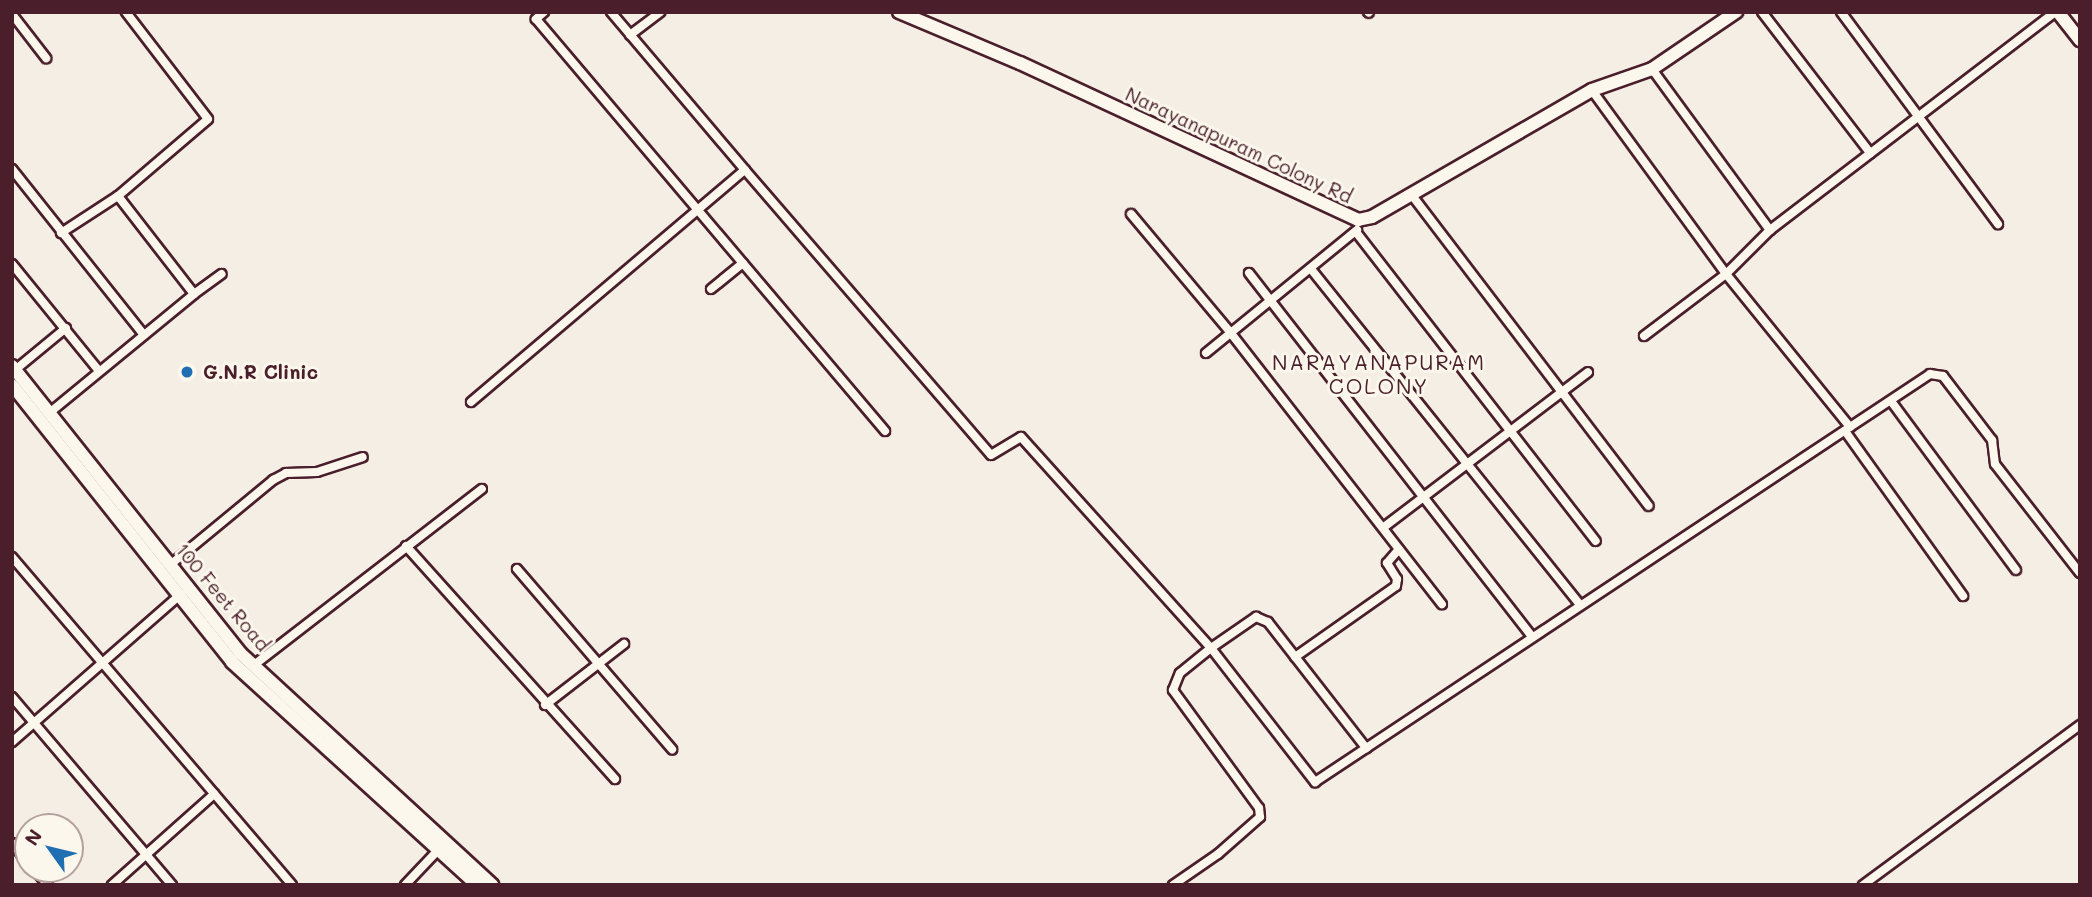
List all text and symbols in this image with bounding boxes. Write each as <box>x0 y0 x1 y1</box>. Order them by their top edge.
street label: Narayanapuram Colony Rd <box>1122 82 1356 208</box>
district label: NARAYANAPURAM COLONY <box>1274 349 1484 399</box>
place label: G.N.R Clinic <box>203 361 318 383</box>
marker: G.N.R Clinic <box>177 362 197 382</box>
street label: 100 Feet Road <box>171 538 275 656</box>
north arrow <box>14 813 84 883</box>
text: N <box>18 824 47 850</box>

